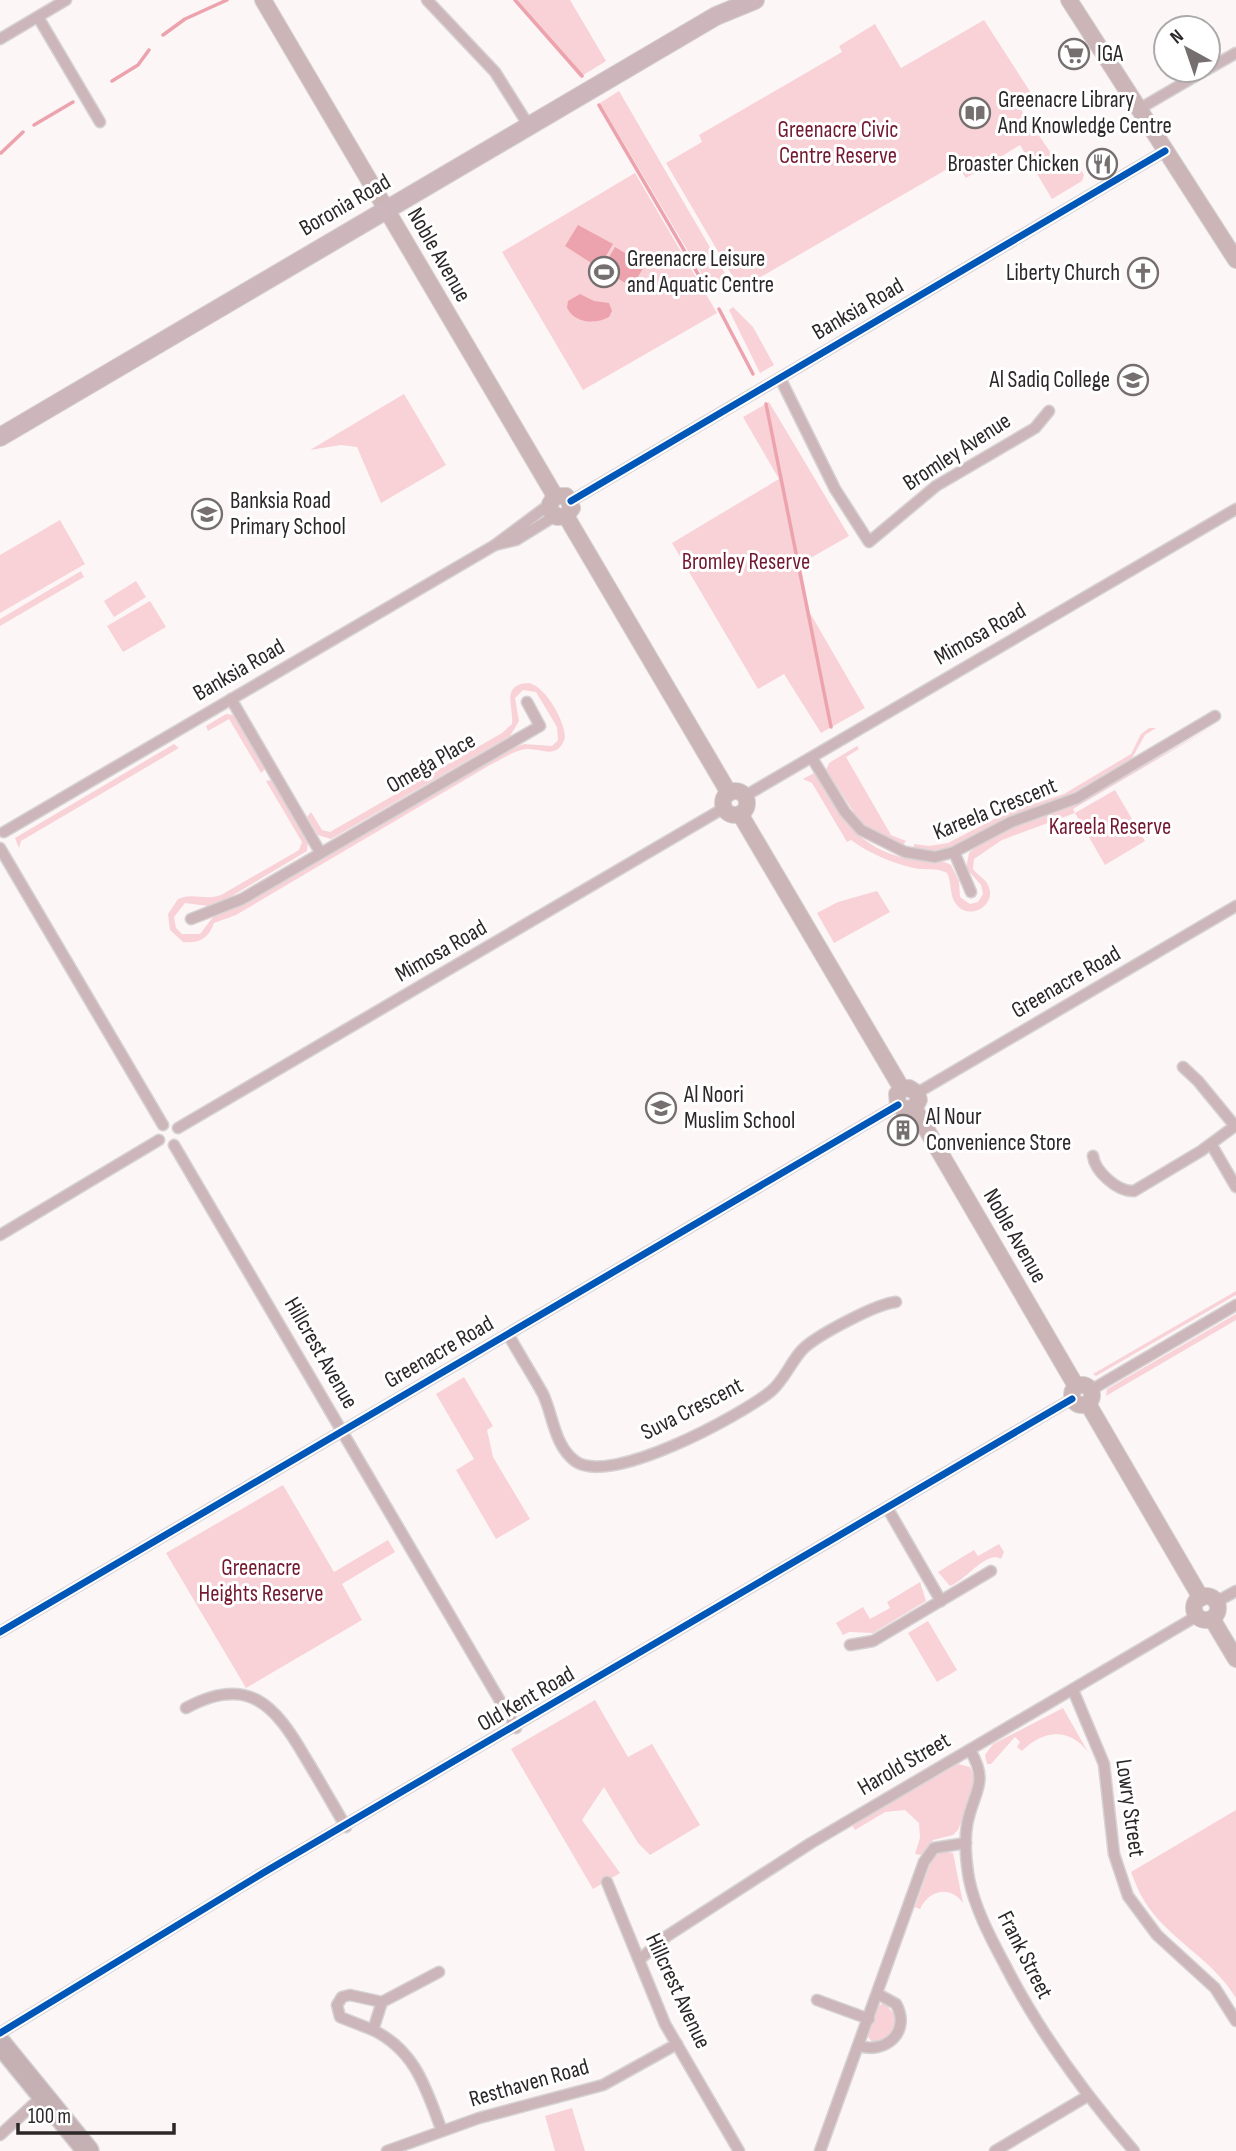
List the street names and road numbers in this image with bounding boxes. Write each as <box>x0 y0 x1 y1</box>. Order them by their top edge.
street label: Boronia Road <box>294 168 396 242</box>
street label: Noble Avenue <box>401 203 477 307</box>
street label: Banksia Road <box>807 272 909 346</box>
street label: Bromley Avenue <box>898 407 1016 497</box>
street label: Mimosa Road <box>929 597 1031 671</box>
street label: Banksia Road <box>188 633 290 707</box>
street label: Omega Place <box>382 726 480 800</box>
street label: Kareela Crescent <box>929 772 1061 846</box>
street label: Mimosa Road <box>390 914 492 988</box>
street label: Greenacre Road <box>1006 940 1126 1024</box>
street label: Noble Avenue <box>977 1184 1053 1288</box>
street label: Hillcrest Avenue <box>278 1292 364 1414</box>
street label: Greenacre Road <box>379 1310 499 1394</box>
street label: Suva Crescent <box>636 1371 748 1447</box>
street label: Old Kent Road <box>473 1660 579 1738</box>
street label: Harold Street <box>853 1726 955 1802</box>
street label: Lowry Street <box>1109 1757 1151 1859</box>
street label: Frank Street <box>991 1906 1059 2004</box>
street label: Hillcrest Avenue <box>639 1929 717 2053</box>
street label: Resthaven Road <box>466 2053 592 2113</box>

